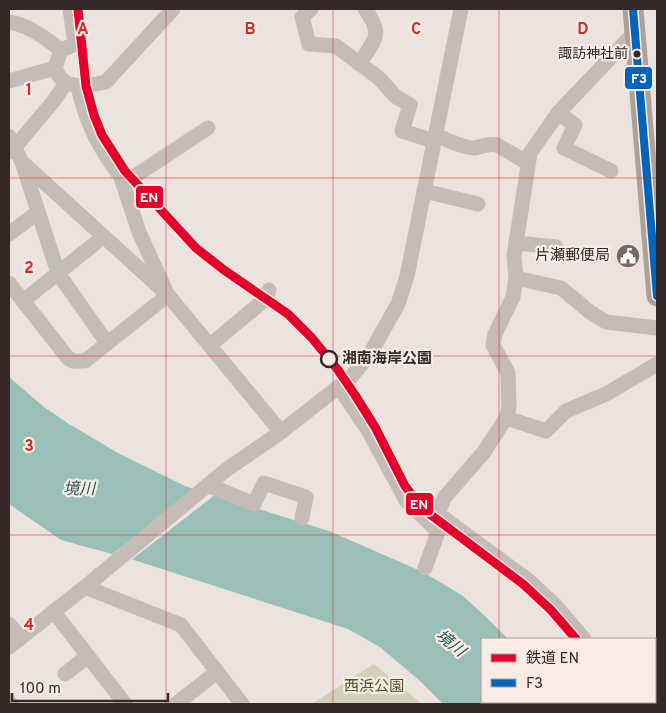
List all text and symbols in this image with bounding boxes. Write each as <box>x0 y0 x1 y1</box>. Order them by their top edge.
text: A <box>77 20 89 40</box>
text: B <box>244 20 256 40</box>
text: C <box>411 20 421 40</box>
text: D <box>577 20 589 40</box>
place label: 諏訪神社前 <box>558 45 628 63</box>
marker: 諏訪神社前 <box>632 49 642 59</box>
line badge: F3 <box>624 66 653 90</box>
text: F3 <box>631 71 647 88</box>
text: 1 <box>26 81 32 101</box>
line badge: EN <box>135 185 164 209</box>
text: EN <box>140 190 158 207</box>
public building icon: 片瀬郵便局 <box>615 243 641 269</box>
place label: 片瀬郵便局 <box>535 247 610 266</box>
text: 2 <box>24 259 34 279</box>
marker: 湘南海岸公園 <box>320 350 338 368</box>
place label: 湘南海岸公園 <box>342 350 432 369</box>
text: 3 <box>24 437 34 457</box>
water label: 境川 <box>63 480 97 500</box>
line badge: EN <box>405 492 434 516</box>
text: EN <box>410 497 428 514</box>
text: 4 <box>24 616 34 636</box>
water label: 境川 <box>431 626 470 663</box>
legend <box>481 638 656 703</box>
text: 鉄道 EN <box>526 650 579 669</box>
scale bar <box>12 670 169 702</box>
text: F3 <box>526 675 543 694</box>
park label: 西浜公園 <box>344 678 404 697</box>
text: 100 m <box>20 680 61 699</box>

